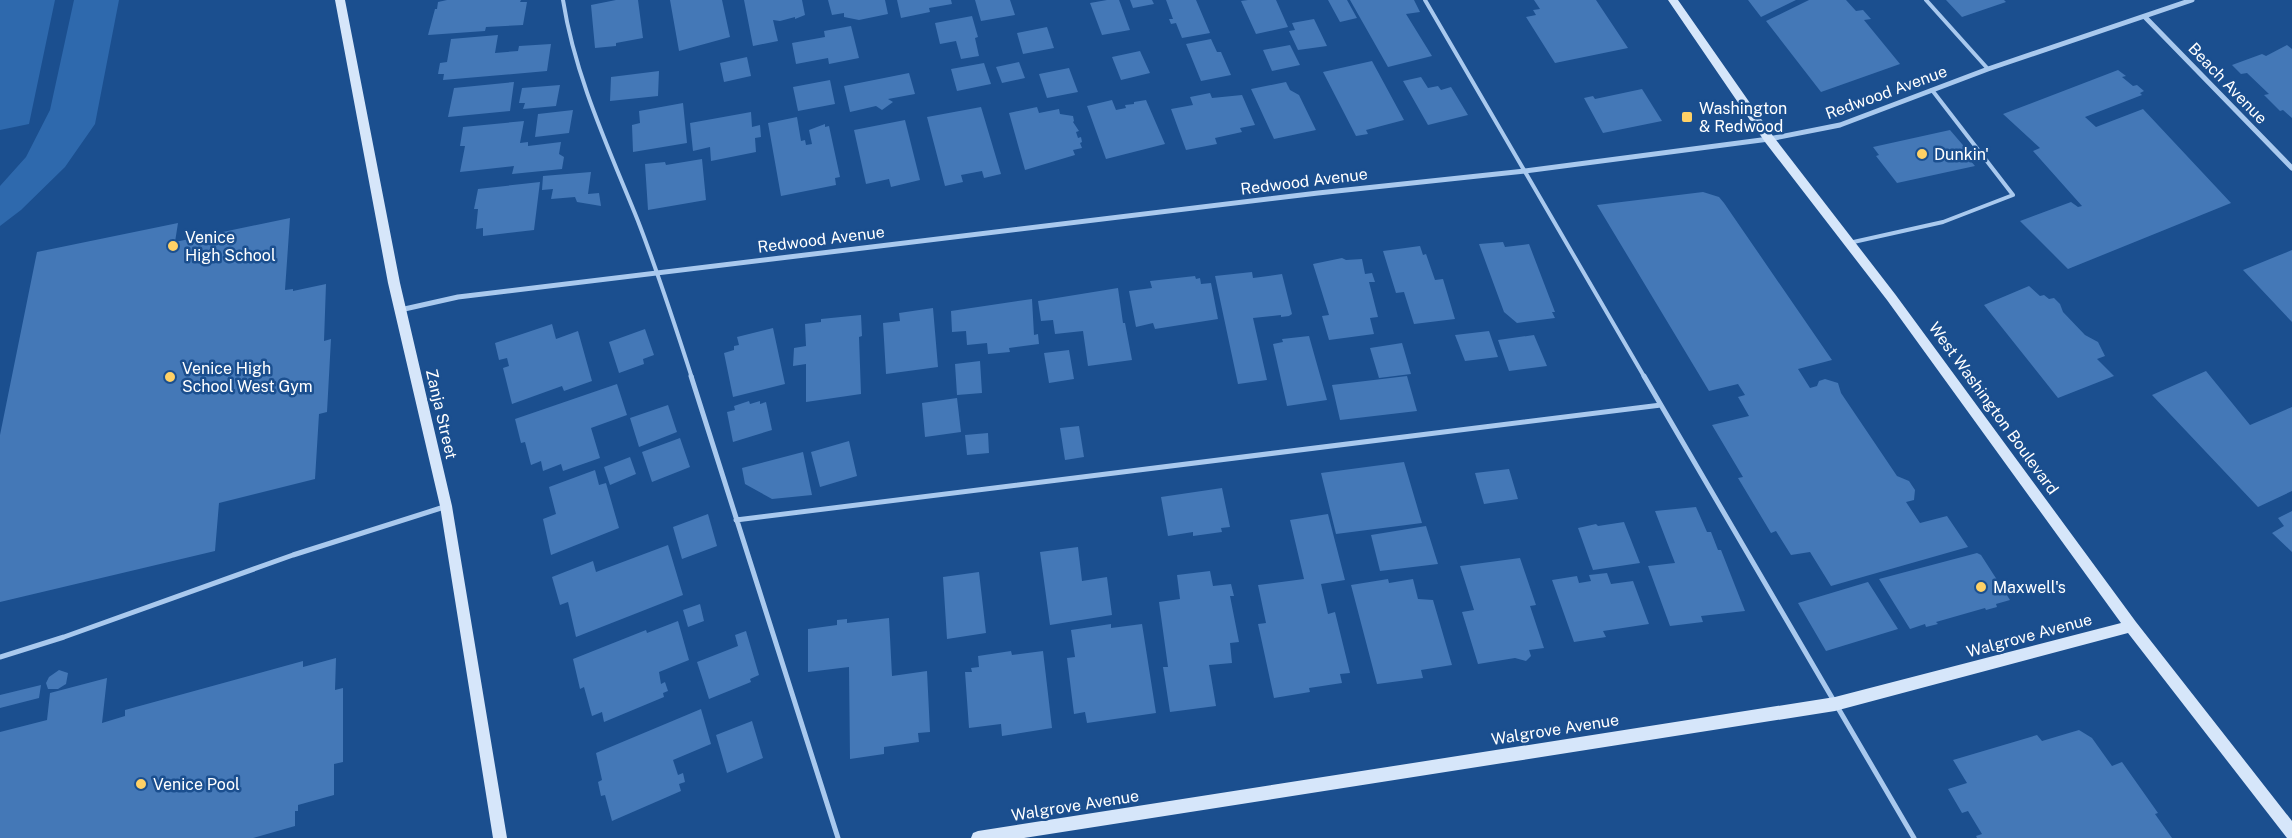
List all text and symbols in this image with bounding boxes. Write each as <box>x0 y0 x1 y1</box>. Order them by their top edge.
street label: Beach Avenue <box>2184 39 2271 128</box>
street label: Redwood Avenue <box>1823 62 1950 123</box>
place label: Washington & Redwood <box>1699 99 1787 136</box>
marker: Washington & Redwood <box>1680 110 1694 124</box>
place label: Dunkin' <box>1934 145 1989 164</box>
marker: Dunkin' <box>1915 147 1929 161</box>
street label: Redwood Avenue <box>1239 164 1369 199</box>
street label: Redwood Avenue <box>756 222 886 257</box>
place label: Venice High School <box>185 228 276 265</box>
marker: Venice High School <box>166 239 180 253</box>
street label: West Washington Boulevard <box>1925 318 2062 498</box>
place label: Venice High School West Gym <box>182 359 313 396</box>
street label: Zanja Street <box>422 367 461 461</box>
marker: Venice High School West Gym <box>163 370 177 384</box>
place label: Maxwell's <box>1993 578 2066 597</box>
marker: Maxwell's <box>1974 580 1988 594</box>
street label: Walgrove Avenue <box>1964 610 2094 661</box>
street label: Walgrove Avenue <box>1490 710 1620 749</box>
place label: Venice Pool <box>153 775 240 794</box>
marker: Venice Pool <box>134 777 148 791</box>
street label: Walgrove Avenue <box>1010 786 1140 825</box>

